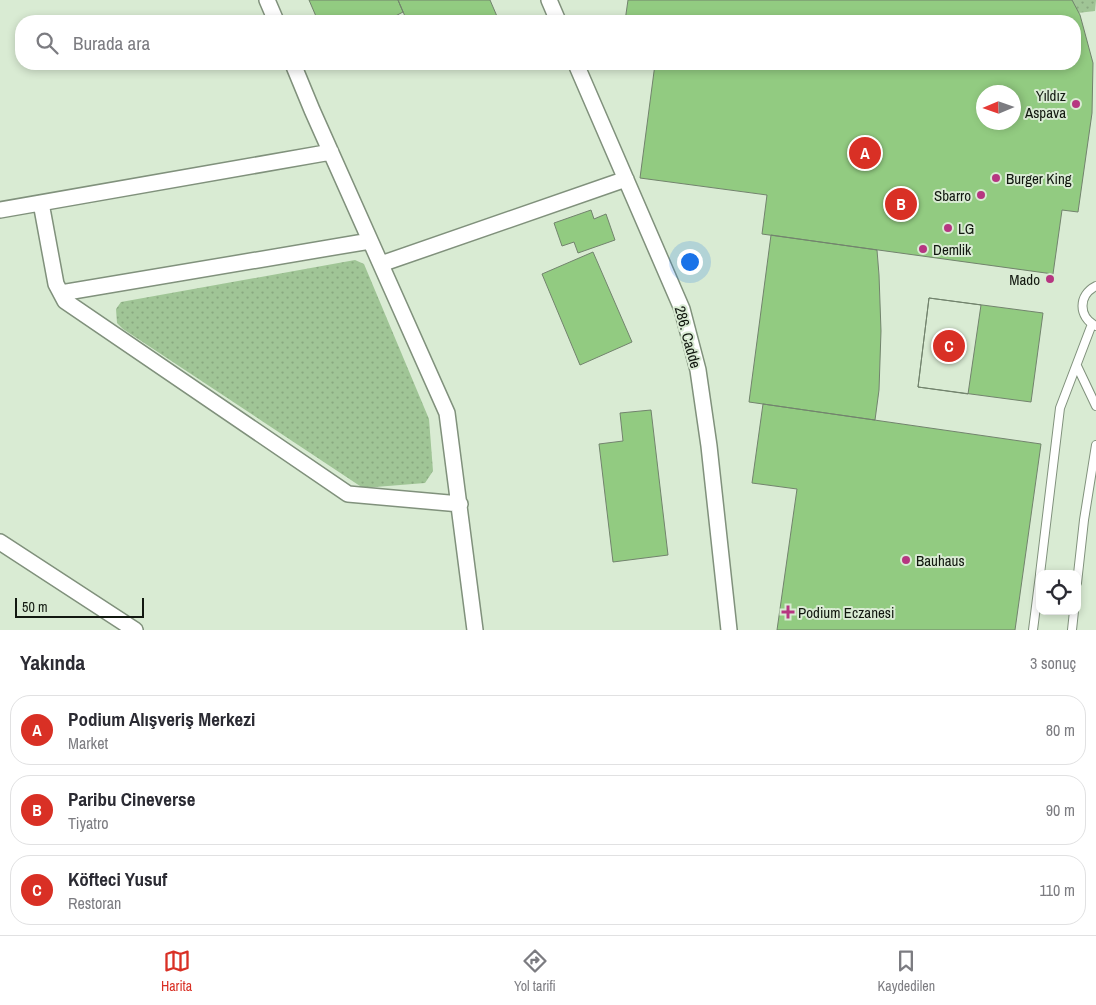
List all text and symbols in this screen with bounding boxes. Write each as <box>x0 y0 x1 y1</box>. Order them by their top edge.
search box <box>15 15 1081 70</box>
icon: search <box>33 29 61 57</box>
text: Burada ara <box>73 30 150 56</box>
north arrow <box>976 85 1021 130</box>
place label: Yıldız Aspava <box>1024 85 1066 123</box>
marker: Yıldız Aspava <box>1070 98 1082 110</box>
pin: A <box>849 134 881 172</box>
place label: Burger King <box>1006 168 1072 189</box>
marker: Burger King <box>990 172 1002 184</box>
pin: B <box>885 185 917 223</box>
place label: Sbarro <box>934 185 971 206</box>
marker: Sbarro <box>975 189 987 201</box>
place label: LG <box>958 218 974 239</box>
marker: LG <box>942 222 954 234</box>
place label: Demlik <box>933 239 972 260</box>
marker: Demlik <box>917 243 929 255</box>
your location <box>677 249 703 275</box>
place label: Mado <box>1009 269 1040 290</box>
marker: Mado <box>1044 273 1056 285</box>
street label: 286. Cadde <box>670 304 706 371</box>
pin: C <box>933 327 965 365</box>
place label: Bauhaus <box>916 550 965 571</box>
marker: Bauhaus <box>900 554 912 566</box>
map controls <box>1036 570 1081 615</box>
button: locate <box>1036 570 1081 615</box>
scale bar <box>15 595 144 618</box>
text: 50 m <box>22 598 48 616</box>
place label: Podium Eczanesi <box>798 602 894 623</box>
marker: Podium Eczanesi <box>782 606 794 618</box>
text: Yakında <box>20 648 85 677</box>
text: 3 sonuç <box>1030 652 1076 674</box>
text: Podium Alışveriş Merkezi <box>68 706 255 732</box>
text: A <box>32 719 42 741</box>
text: 80 m <box>1046 719 1075 741</box>
text: Market <box>68 732 108 754</box>
text: Paribu Cineverse <box>68 786 195 812</box>
text: B <box>32 799 42 821</box>
text: 90 m <box>1046 799 1075 821</box>
text: Tiyatro <box>68 812 109 834</box>
text: Köfteci Yusuf <box>68 866 167 892</box>
text: C <box>32 879 42 901</box>
text: 110 m <box>1039 879 1075 901</box>
text: Restoran <box>68 892 121 914</box>
tab: Harita <box>161 947 192 995</box>
tab: Yol tarifi <box>514 947 556 995</box>
tab: Kaydedilen <box>878 947 935 995</box>

